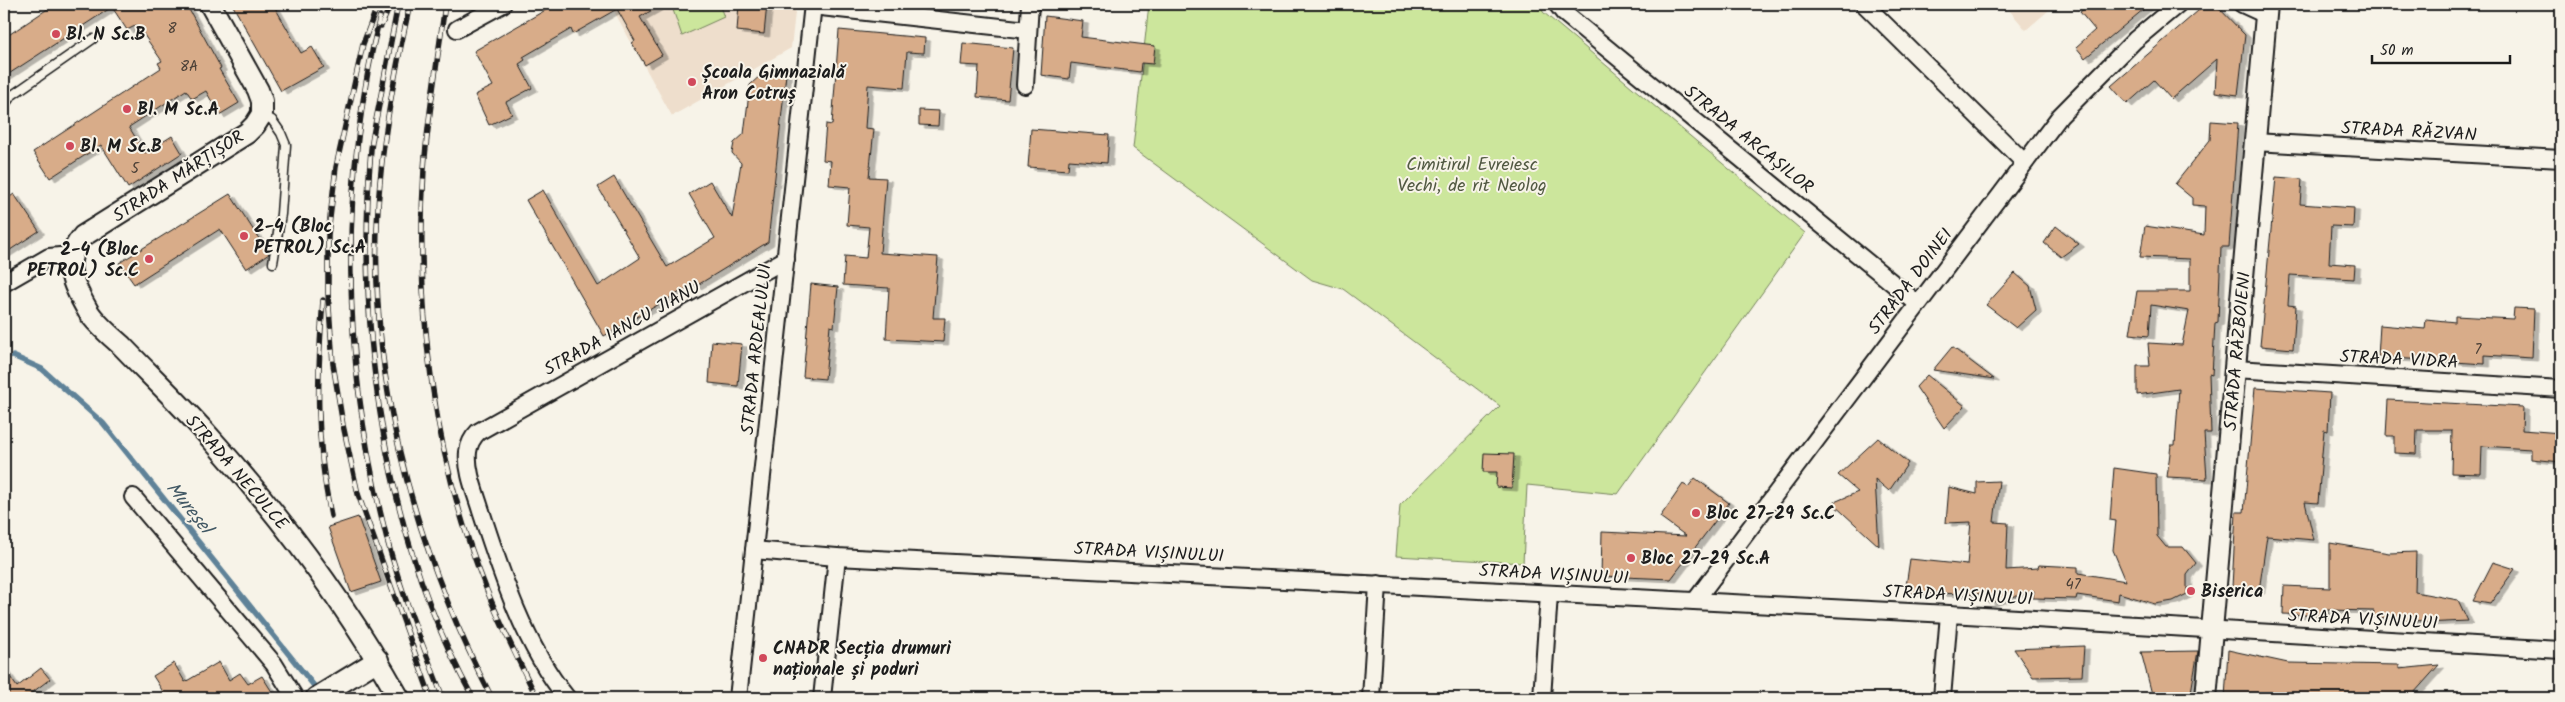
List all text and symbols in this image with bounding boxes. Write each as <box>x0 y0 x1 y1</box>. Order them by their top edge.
house number: 8 <box>167 17 177 41</box>
place label: Bl. N Sc.B <box>66 21 146 50</box>
marker: Bl. N Sc.B <box>50 28 62 40</box>
scale bar <box>2372 32 2510 64</box>
text: 50 m <box>2380 39 2414 63</box>
house number: 8A <box>180 55 198 79</box>
place label: Școala Gimnazială Aron Cotruș <box>702 59 846 109</box>
marker: Școala Gimnazială Aron Cotruș <box>686 76 698 88</box>
street label: STRADA ARCAȘILOR <box>1677 78 1819 202</box>
place label: Bl. M Sc.A <box>137 96 219 125</box>
marker: Bl. M Sc.A <box>121 103 133 115</box>
street label: STRADA RĂZVAN <box>2340 114 2477 151</box>
street label: STRADA MĂRȚIȘOR <box>107 124 251 231</box>
place label: Bl. M Sc.B <box>80 133 162 162</box>
marker: Bl. M Sc.B <box>64 140 76 152</box>
park label: Cimitirul Evreiesc Vechi, de rit Neolog <box>1397 151 1547 201</box>
house number: 5 <box>131 157 140 181</box>
place label: 2-4 (Bloc PETROL) Sc.A <box>254 213 366 263</box>
street label: STRADA DOINEI <box>1861 222 1961 341</box>
marker: 2-4 (Bloc PETROL) Sc.A <box>238 230 250 242</box>
place label: 2-4 (Bloc PETROL) Sc.C <box>27 236 139 286</box>
marker: 2-4 (Bloc PETROL) Sc.C <box>143 253 155 265</box>
street label: STRADA ARDEALULUI <box>734 262 781 436</box>
street label: STRADA RĂZBOIENI <box>2217 270 2260 432</box>
street label: STRADA IANCU JIANU <box>539 274 707 385</box>
house number: 7 <box>2475 338 2483 362</box>
street label: STRADA VIDRA <box>2339 343 2459 378</box>
street label: STRADA NECULCE <box>177 408 295 538</box>
water label: Mureșel <box>158 475 221 544</box>
place label: Bloc 27-29 Sc.C <box>1706 500 1835 529</box>
marker: Bloc 27-29 Sc.C <box>1690 507 1702 519</box>
street label: STRADA VIȘINULUI <box>1073 535 1225 572</box>
place label: Bloc 27-29 Sc.A <box>1641 545 1770 574</box>
marker: Bloc 27-29 Sc.A <box>1625 552 1637 564</box>
street label: STRADA VIȘINULUI <box>1478 557 1630 594</box>
house number: 47 <box>2065 573 2082 597</box>
street label: STRADA VIȘINULUI <box>1882 578 2034 615</box>
place label: Biserica <box>2201 578 2263 607</box>
marker: Biserica <box>2185 585 2197 597</box>
street label: STRADA VIȘINULUI <box>2287 602 2439 639</box>
place label: CNADR Secția drumuri naționale și poduri <box>773 635 951 685</box>
marker: CNADR Secția drumuri naționale și poduri <box>757 652 769 664</box>

